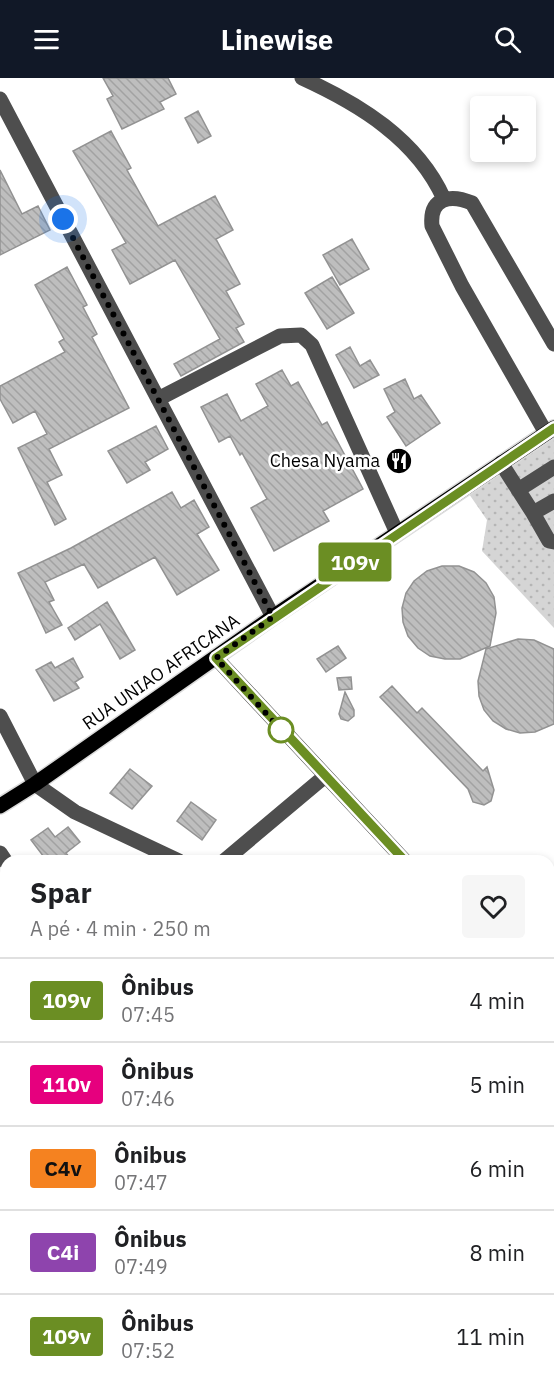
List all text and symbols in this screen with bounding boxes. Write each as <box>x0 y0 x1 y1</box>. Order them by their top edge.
text: Linewise <box>221 22 333 57</box>
icon: menu <box>30 23 63 56</box>
icon: search <box>491 23 524 56</box>
map controls <box>470 96 536 162</box>
button: locate <box>470 96 536 162</box>
your location <box>48 204 78 234</box>
restaurant icon: Chesa Nyama <box>384 446 414 476</box>
place label: Chesa Nyama <box>270 449 380 472</box>
line badge: 109v <box>313 542 397 582</box>
text: 109v <box>330 548 380 576</box>
street label: RUA UNIAO AFRICANA <box>78 608 244 735</box>
unlabelled marker <box>268 717 294 743</box>
text: Spar <box>30 874 92 911</box>
button: heart <box>462 875 525 938</box>
text: A pé · 4 min · 250 m <box>30 915 211 942</box>
text: Ônibus <box>121 972 194 1001</box>
text: 109v <box>42 986 91 1014</box>
text: 4 min <box>469 986 525 1015</box>
text: 07:45 <box>121 1001 175 1028</box>
text: Ônibus <box>121 1056 194 1085</box>
text: 110v <box>42 1070 91 1098</box>
text: 5 min <box>469 1070 525 1099</box>
text: 07:46 <box>121 1085 175 1112</box>
text: Ônibus <box>114 1140 187 1169</box>
text: C4v <box>44 1154 82 1182</box>
text: 6 min <box>469 1154 525 1183</box>
text: 07:47 <box>114 1169 168 1196</box>
text: Ônibus <box>114 1224 187 1253</box>
text: C4i <box>47 1238 79 1266</box>
text: 8 min <box>469 1238 525 1267</box>
text: 07:49 <box>114 1253 168 1280</box>
text: Ônibus <box>121 1308 194 1337</box>
text: 109v <box>42 1322 91 1350</box>
text: 11 min <box>456 1322 525 1351</box>
text: 07:52 <box>121 1337 175 1364</box>

